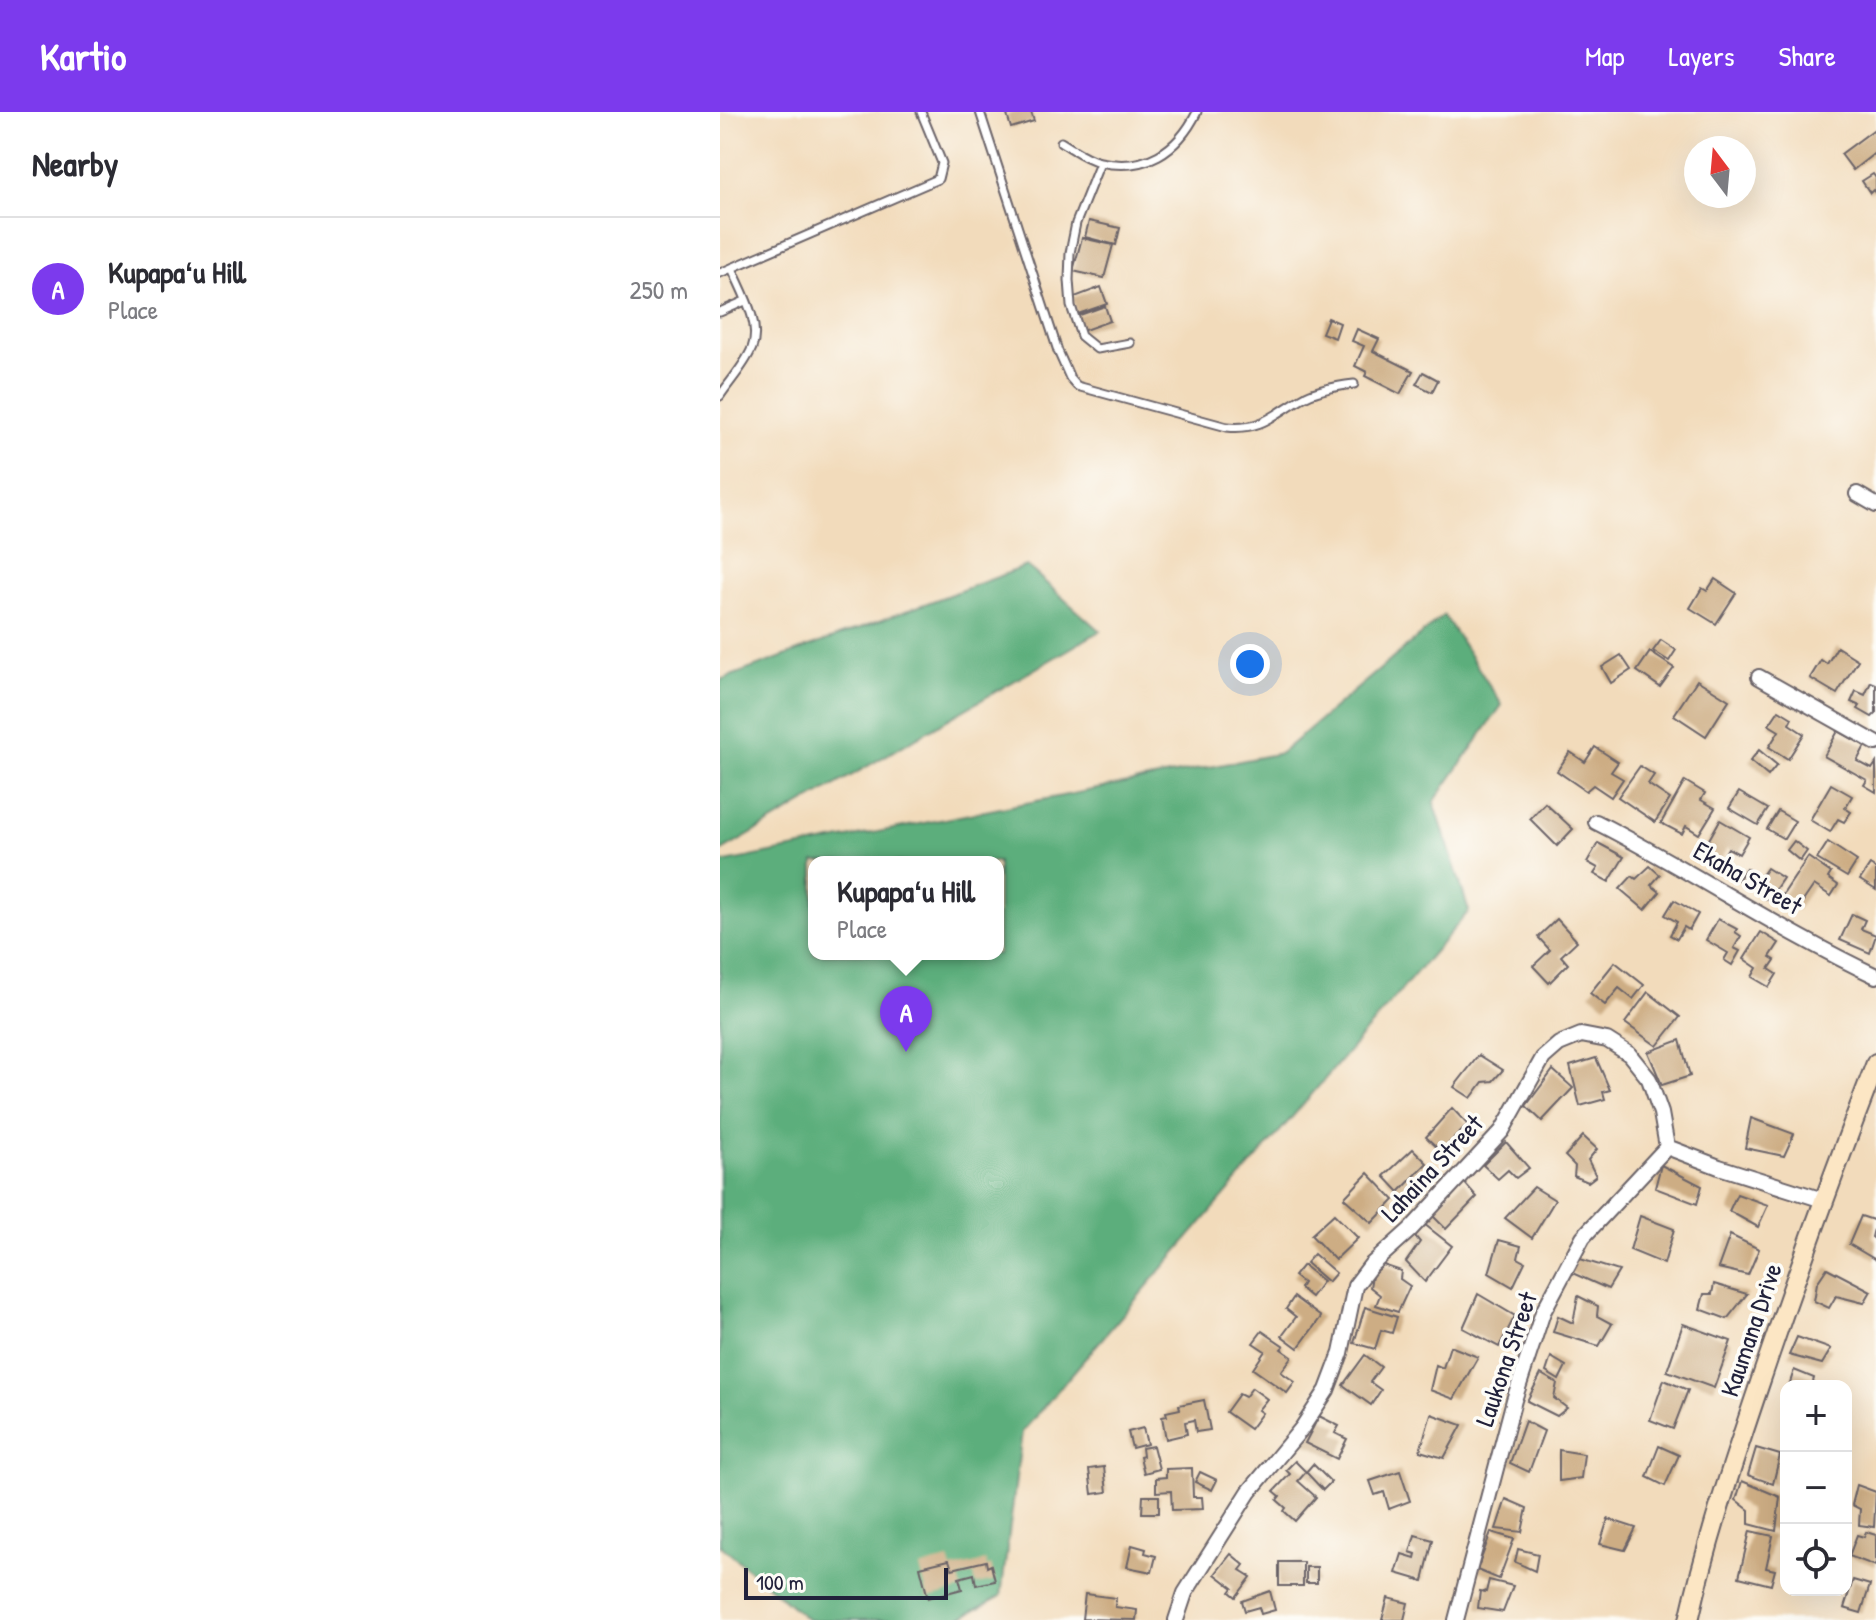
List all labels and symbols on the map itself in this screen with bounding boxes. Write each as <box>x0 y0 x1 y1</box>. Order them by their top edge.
north arrow <box>1684 136 1756 208</box>
your location <box>1230 644 1270 684</box>
street label: Ekaha Street <box>1687 832 1810 923</box>
pin: A <box>880 986 932 1052</box>
street label: Lahaina Street <box>1373 1105 1491 1229</box>
street label: Kaumana Drive <box>1711 1258 1790 1401</box>
street label: Laukona Street <box>1466 1286 1545 1431</box>
scale bar <box>744 1564 948 1600</box>

